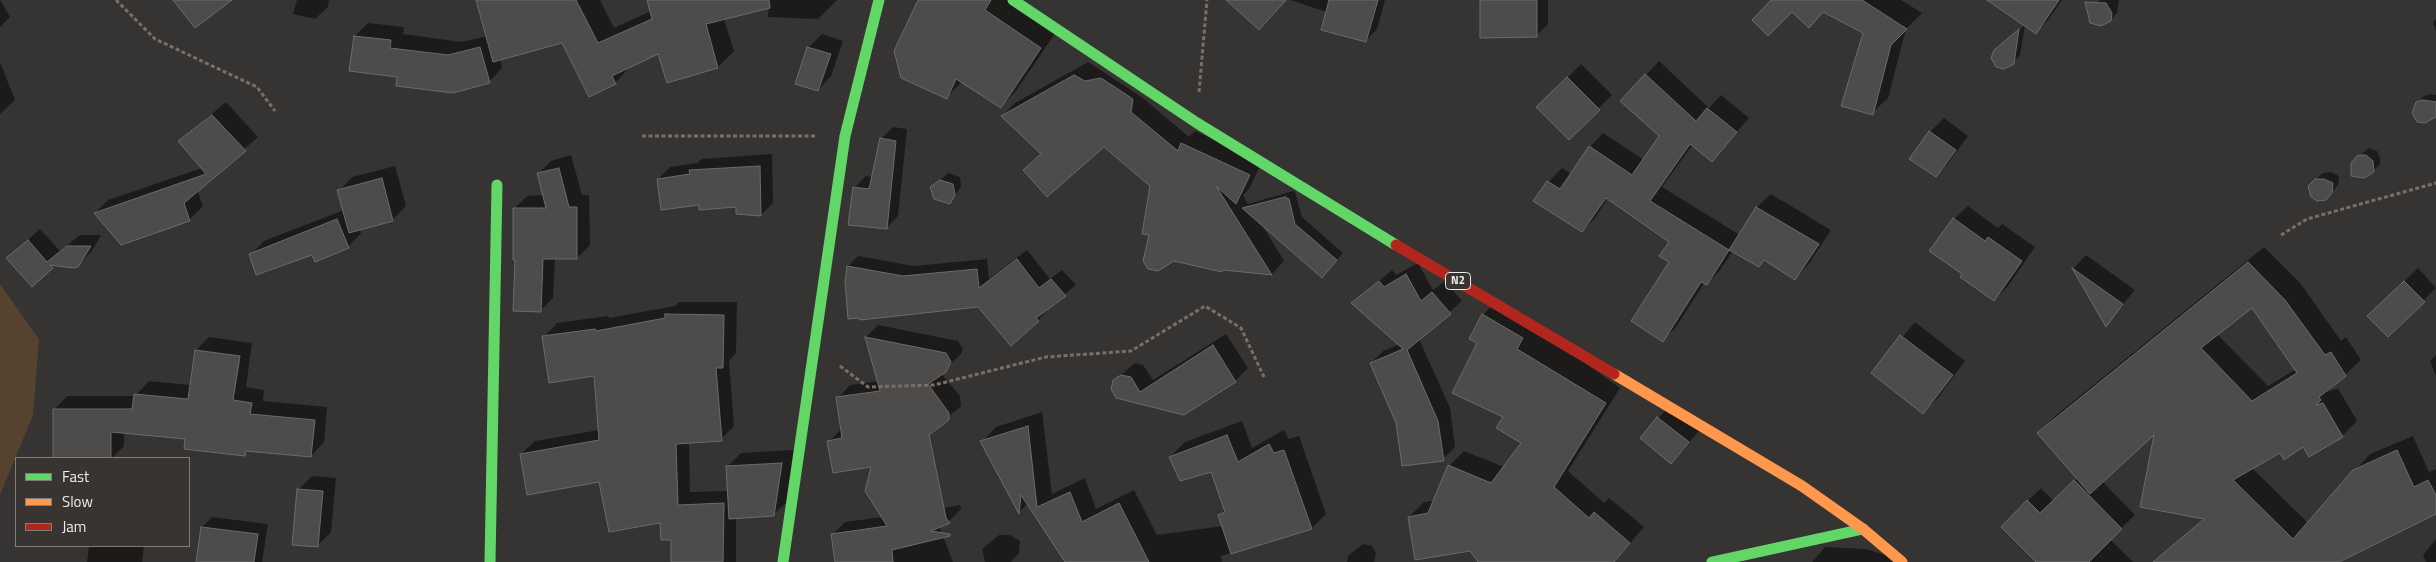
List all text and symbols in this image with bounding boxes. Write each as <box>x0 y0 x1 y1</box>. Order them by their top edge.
road number: N2 <box>1446 272 1470 290</box>
legend <box>15 457 190 547</box>
text: Fast <box>62 465 89 488</box>
text: Slow <box>62 490 93 513</box>
text: Jam <box>62 515 86 538</box>

